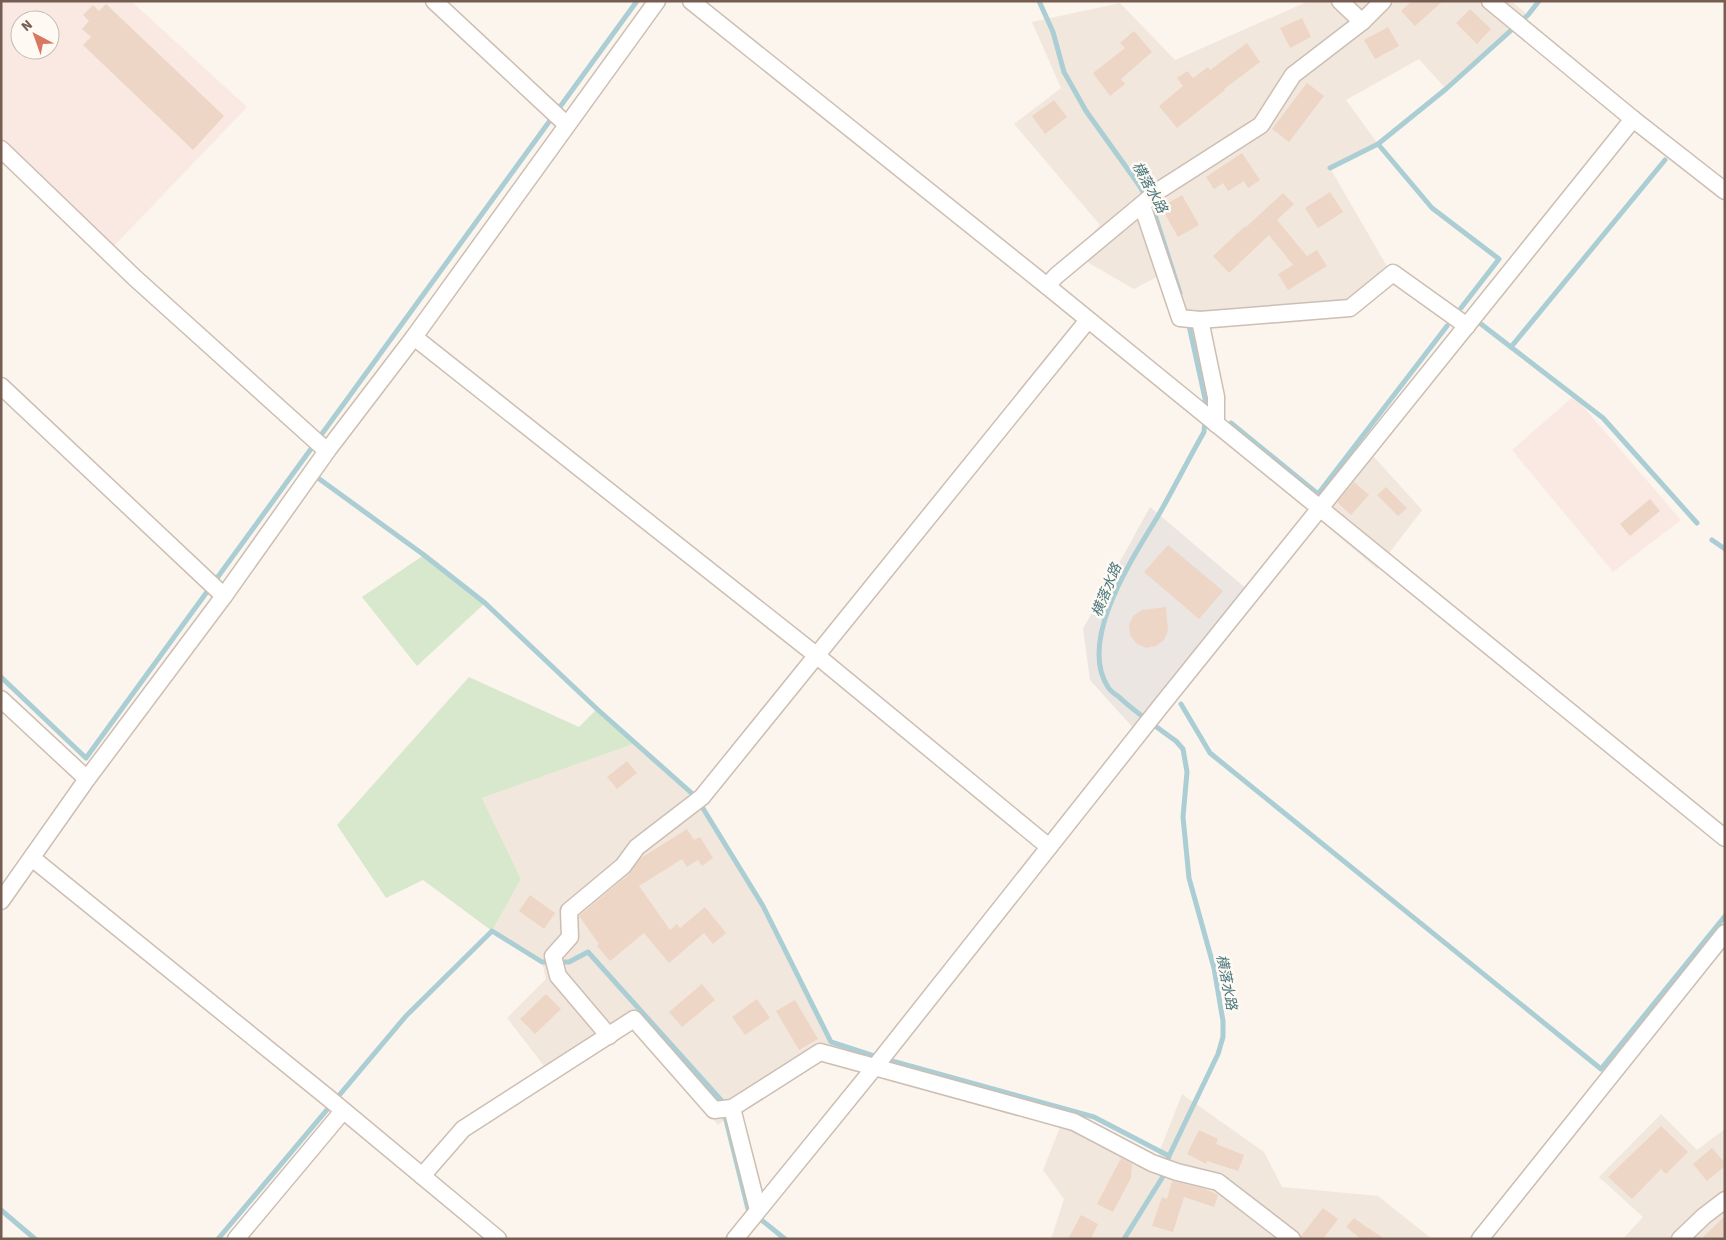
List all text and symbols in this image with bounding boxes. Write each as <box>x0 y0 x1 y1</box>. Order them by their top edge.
north arrow <box>10 10 60 60</box>
text: N <box>17 15 37 37</box>
water label: 横落水路 <box>1127 158 1172 218</box>
water label: 横落水路 <box>1087 560 1127 620</box>
water label: 横落水路 <box>1211 953 1241 1013</box>

